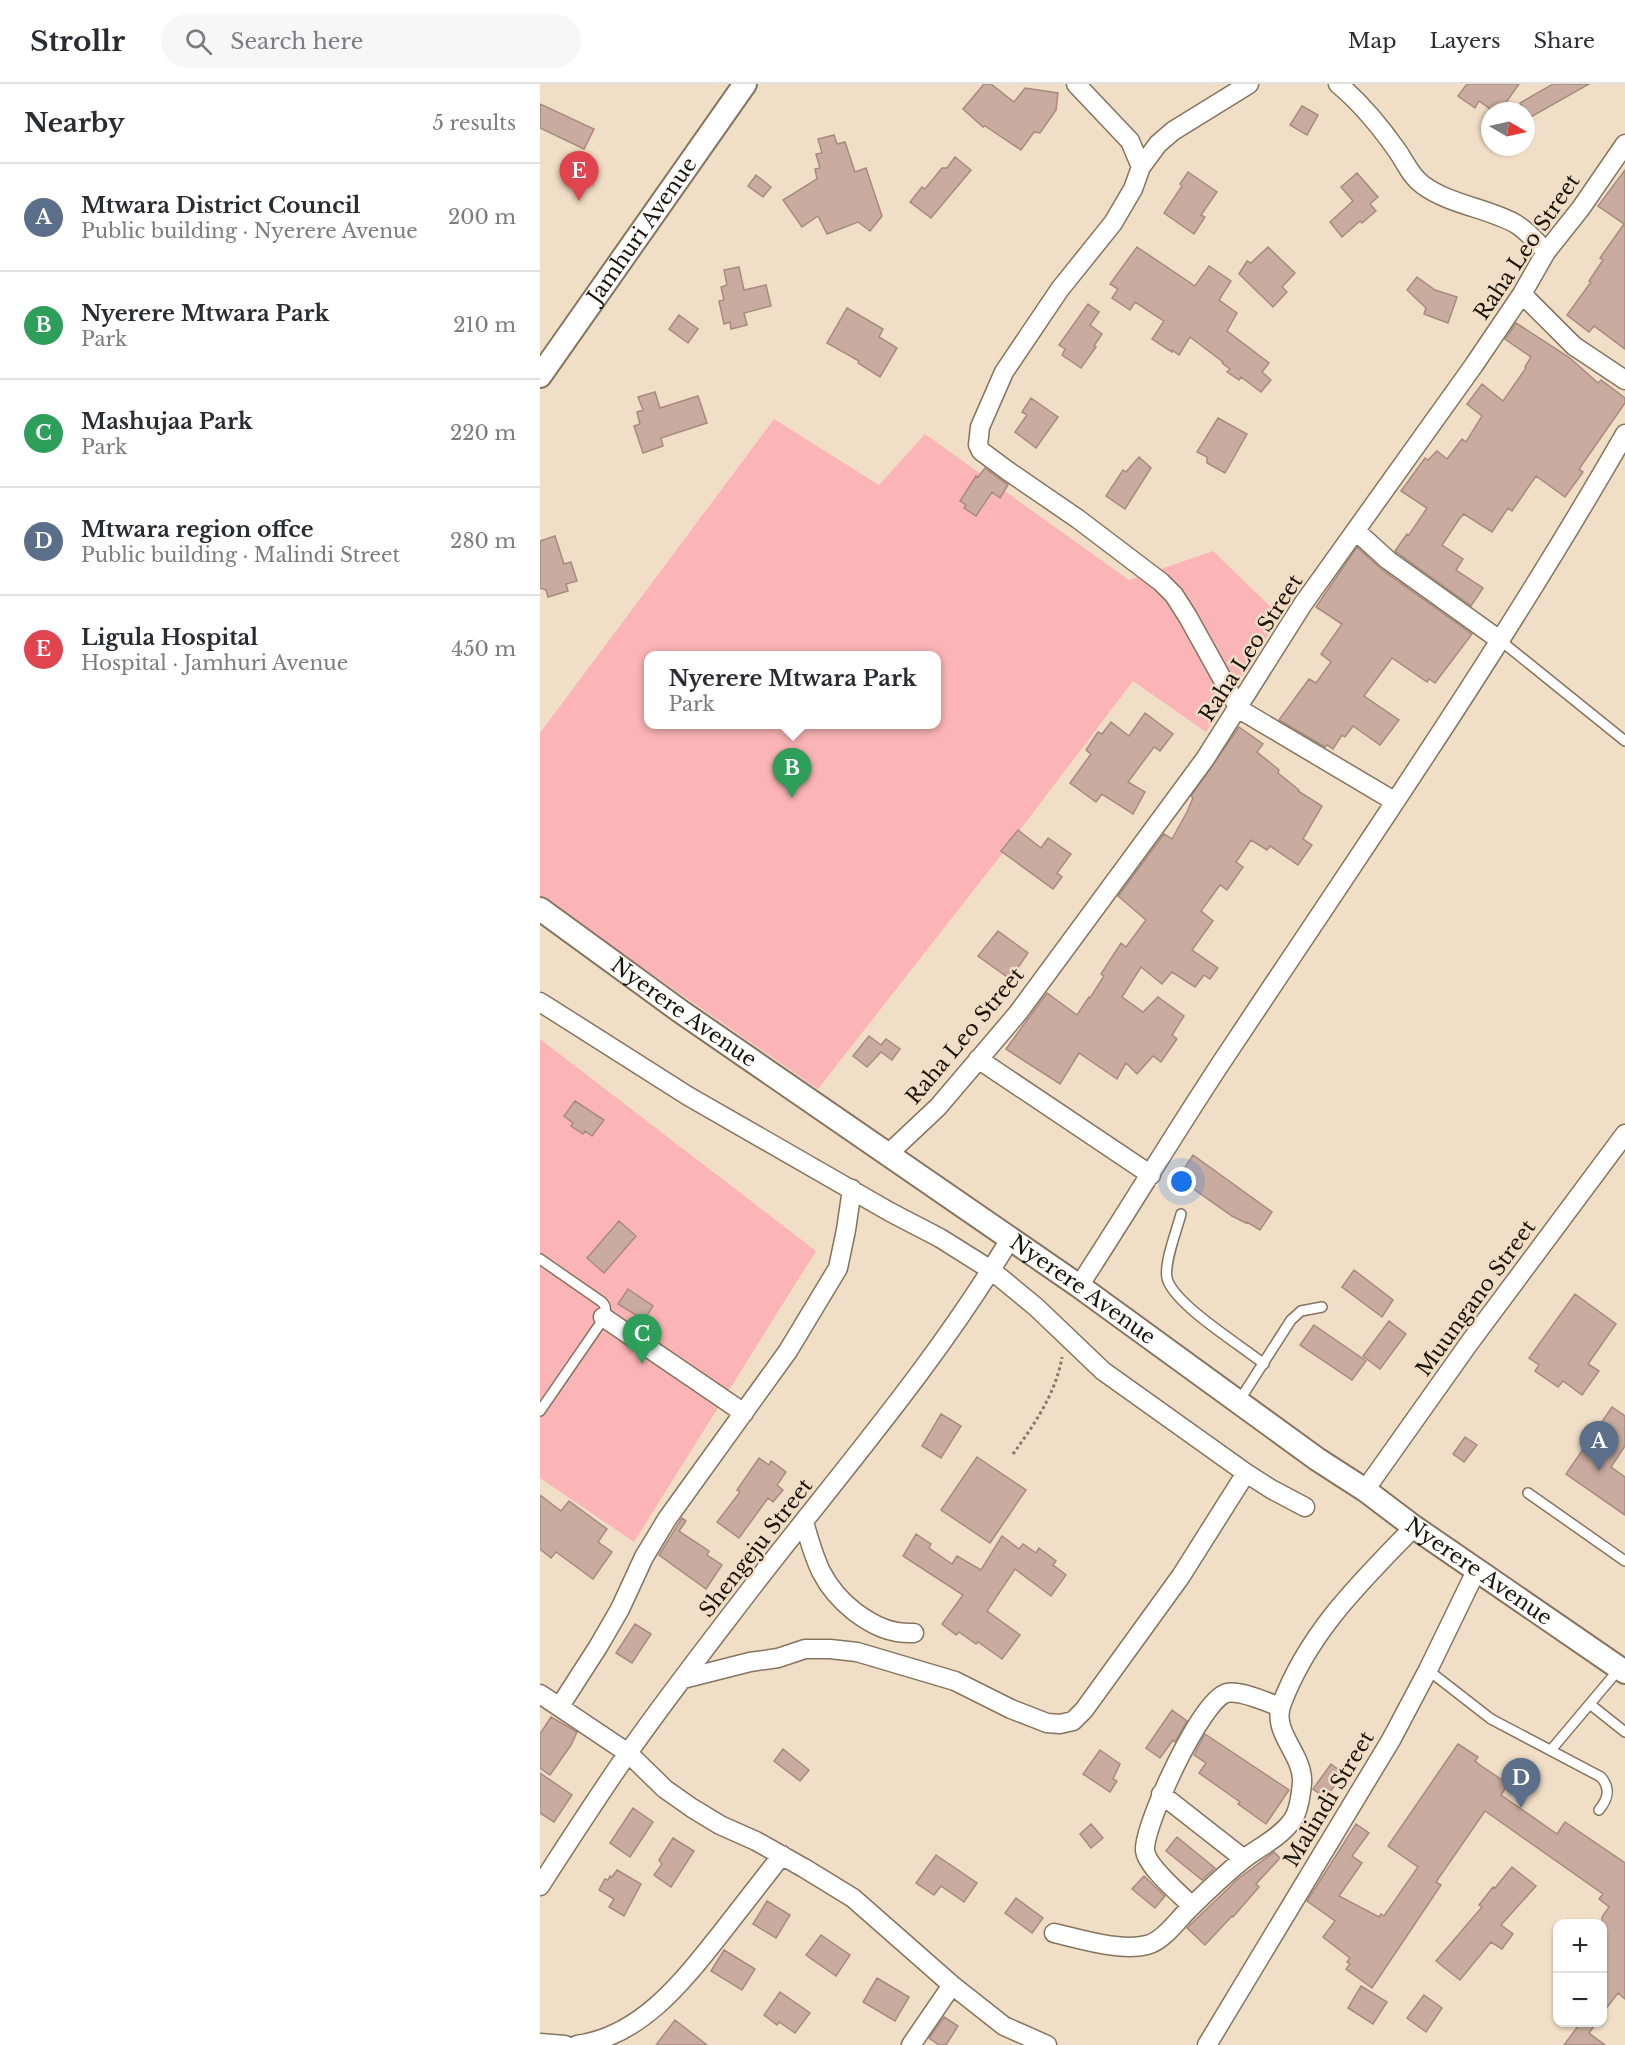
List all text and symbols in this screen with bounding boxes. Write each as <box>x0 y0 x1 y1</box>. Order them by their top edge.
search box <box>161 14 581 68</box>
text: Strollr <box>30 24 125 59</box>
icon: search <box>182 25 215 58</box>
text: Search here <box>230 28 363 55</box>
text: Map <box>1348 28 1397 54</box>
text: Layers <box>1430 28 1501 54</box>
text: Share <box>1534 28 1595 54</box>
north arrow <box>1481 102 1535 156</box>
text: Nearby <box>24 107 125 139</box>
text: 5 results <box>433 111 516 135</box>
pin: E <box>560 152 598 201</box>
street label: Jamhuri Avenue <box>580 152 703 311</box>
street label: Raha Leo Street <box>1469 169 1585 325</box>
text: Mtwara District Council <box>81 192 360 219</box>
text: A <box>35 205 52 229</box>
text: 200 m <box>448 205 516 229</box>
text: Public building · Nyerere Avenue <box>81 219 418 243</box>
text: Nyerere Mtwara Park <box>81 300 329 327</box>
text: B <box>36 313 51 337</box>
text: 210 m <box>453 313 516 337</box>
text: Park <box>81 327 127 351</box>
text: Mashujaa Park <box>81 408 253 435</box>
text: C <box>35 421 52 445</box>
text: 220 m <box>450 421 516 445</box>
text: Park <box>81 435 127 459</box>
text: Mtwara region offce <box>81 516 314 543</box>
text: D <box>34 529 53 553</box>
text: 280 m <box>450 529 516 553</box>
text: Public building · Malindi Street <box>81 543 400 567</box>
street label: Raha Leo Street <box>1194 569 1308 726</box>
text: Ligula Hospital <box>81 624 258 651</box>
text: E <box>36 637 51 661</box>
text: 450 m <box>451 637 516 661</box>
text: Hospital · Jamhuri Avenue <box>81 651 348 675</box>
popup <box>644 651 941 729</box>
text: Nyerere Mtwara Park <box>668 665 917 692</box>
text: Park <box>668 692 715 716</box>
pin: B <box>772 748 812 798</box>
street label: Nyerere Avenue <box>606 952 761 1073</box>
street label: Raha Leo Street <box>900 962 1030 1110</box>
your location <box>1167 1167 1196 1196</box>
street label: Muungano Street <box>1411 1215 1541 1381</box>
street label: Nyerere Avenue <box>1005 1229 1161 1350</box>
pin: C <box>622 1314 662 1364</box>
pin: A <box>1580 1422 1618 1471</box>
street label: Shengeju Street <box>694 1474 818 1622</box>
street label: Nyerere Avenue <box>1400 1512 1557 1631</box>
street label: Malindi Street <box>1278 1726 1380 1871</box>
pin: D <box>1502 1758 1540 1808</box>
map controls <box>1553 1919 1607 2027</box>
button: + <box>1553 1919 1607 1973</box>
button: − <box>1553 1973 1607 2027</box>

